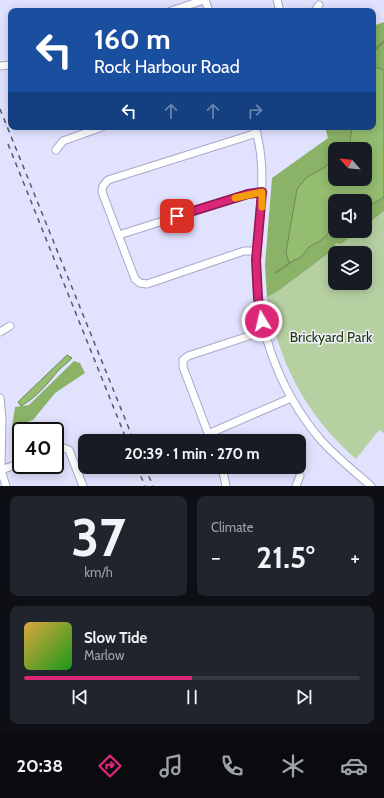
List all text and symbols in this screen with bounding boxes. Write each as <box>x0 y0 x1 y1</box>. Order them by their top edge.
text: 160 m <box>94 22 170 56</box>
icon: left <box>28 24 80 76</box>
text: Rock Harbour Road <box>94 56 240 78</box>
icon: left <box>118 100 140 122</box>
icon: ahead <box>160 100 182 122</box>
icon: ahead <box>202 100 224 122</box>
icon: right <box>244 100 266 122</box>
north arrow <box>328 142 372 186</box>
map controls <box>328 142 372 290</box>
button: sound <box>328 194 372 238</box>
pin <box>160 199 194 233</box>
icon: arrive <box>166 205 188 227</box>
button: layers <box>328 246 372 290</box>
position arrow <box>241 300 283 342</box>
park label: Brickyard Park <box>290 328 373 346</box>
speed limit sign: 40 <box>12 422 64 474</box>
text: 20:39 · 1 min · 270 m <box>124 445 260 463</box>
text: 37 <box>71 506 126 569</box>
text: Climate <box>211 519 253 535</box>
text: 21.5° <box>256 539 315 576</box>
text: − <box>211 544 221 571</box>
text: + <box>350 544 360 571</box>
text: km/h <box>84 564 113 580</box>
text: Slow Tide <box>84 629 147 647</box>
text: Marlow <box>84 647 124 663</box>
icon: previous <box>69 686 91 708</box>
icon: pause <box>181 686 203 708</box>
icon: next <box>293 686 315 708</box>
icon: directions <box>96 752 124 780</box>
icon: music <box>157 752 185 780</box>
icon: phone <box>218 752 246 780</box>
icon: climate <box>279 752 307 780</box>
icon: car <box>340 752 368 780</box>
text: 20:38 <box>16 755 63 777</box>

